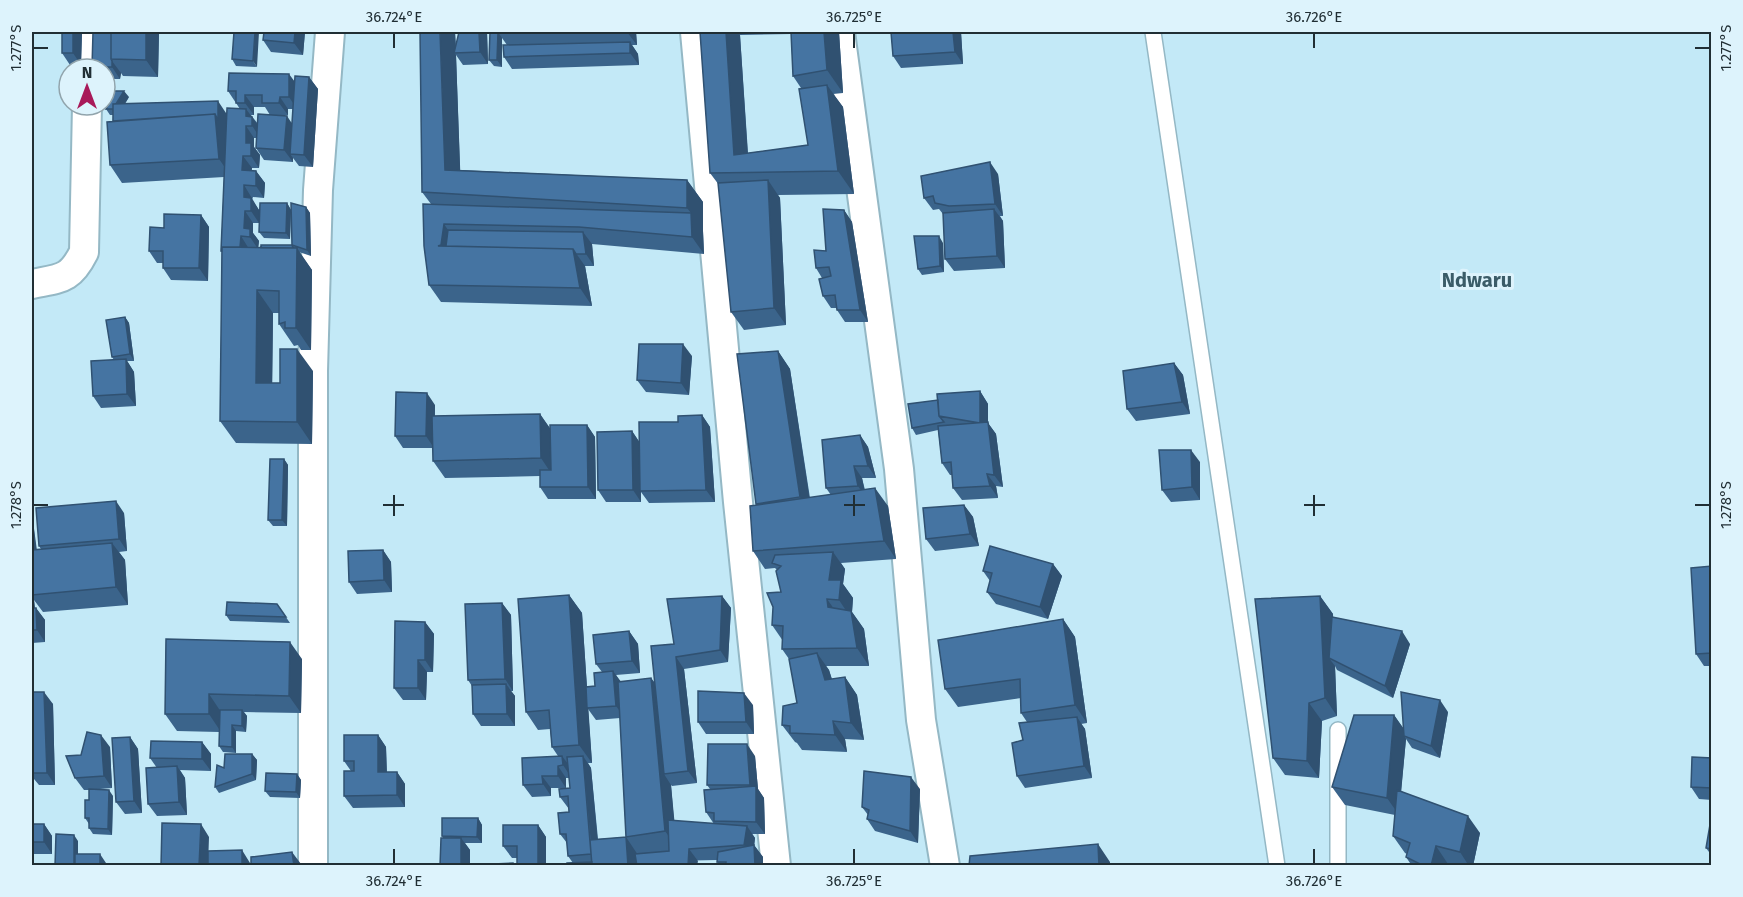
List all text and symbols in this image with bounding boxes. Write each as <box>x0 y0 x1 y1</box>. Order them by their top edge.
text: 36.724°E <box>366 8 422 26</box>
text: 36.725°E <box>826 8 882 26</box>
text: 36.726°E <box>1286 8 1342 26</box>
text: 1.277°S <box>7 25 25 71</box>
text: 1.277°S <box>1717 25 1735 71</box>
north arrow <box>57 57 117 117</box>
text: N <box>82 63 92 82</box>
district label: Ndwaru <box>1442 268 1512 292</box>
text: 1.278°S <box>7 481 25 529</box>
text: 1.278°S <box>1717 481 1735 529</box>
text: 36.724°E <box>366 872 422 890</box>
text: 36.725°E <box>826 872 882 890</box>
text: 36.726°E <box>1286 872 1342 890</box>

